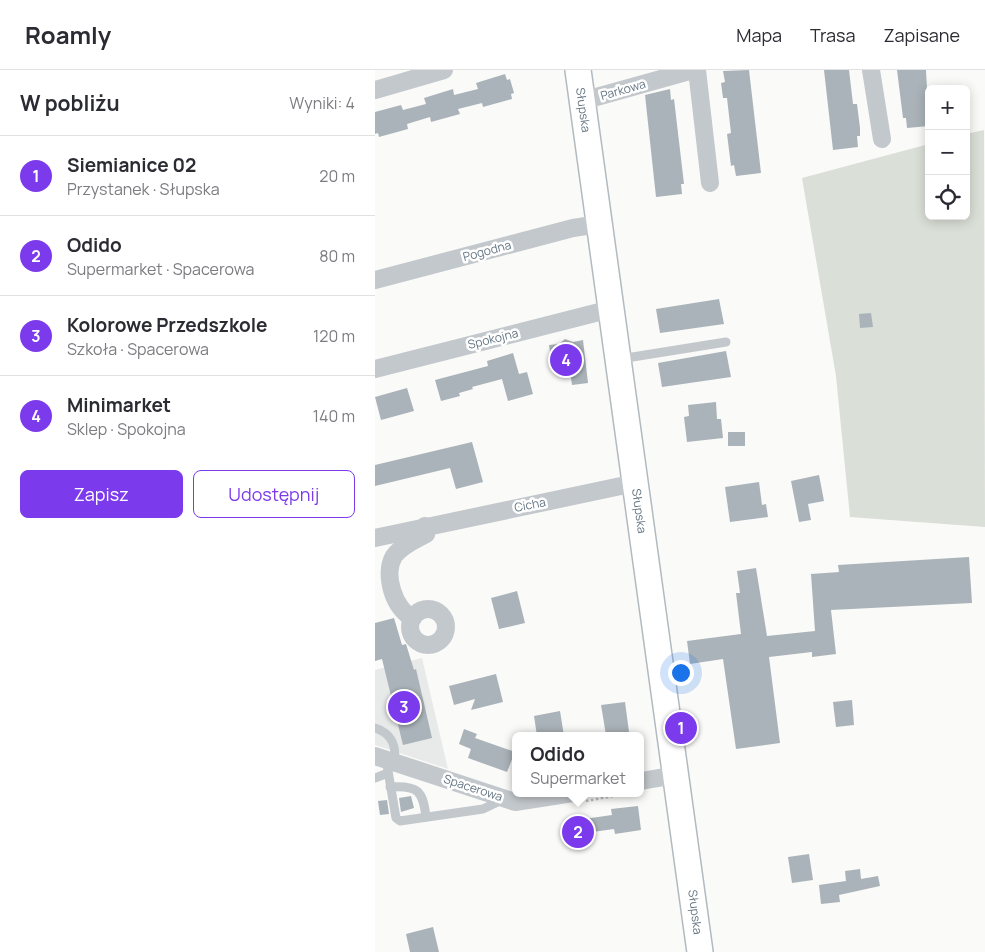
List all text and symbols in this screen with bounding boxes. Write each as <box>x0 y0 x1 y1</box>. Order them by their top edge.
text: Roamly <box>25 18 111 51</box>
text: Mapa <box>736 23 782 47</box>
text: Trasa <box>810 23 855 47</box>
text: Zapisane <box>883 23 960 47</box>
street label: Parkowa <box>598 75 647 104</box>
map controls <box>925 85 970 220</box>
button: + <box>925 85 970 130</box>
street label: Słupska <box>572 86 595 133</box>
text: W pobliżu <box>20 89 120 117</box>
text: Wyniki: 4 <box>289 92 355 114</box>
button: − <box>925 130 970 175</box>
text: Siemianice 02 <box>67 152 196 178</box>
text: 1 <box>32 165 40 187</box>
text: 20 m <box>319 165 355 187</box>
button: locate <box>925 175 970 220</box>
text: Przystanek · Słupska <box>67 178 220 200</box>
text: Odido <box>67 232 122 258</box>
street label: Pogodna <box>461 236 513 265</box>
text: 2 <box>31 245 41 267</box>
text: 80 m <box>319 245 355 267</box>
text: Supermarket · Spacerowa <box>67 258 254 280</box>
text: Kolorowe Przedszkole <box>67 312 267 338</box>
street label: Spokojna <box>466 324 520 353</box>
text: 3 <box>31 325 41 347</box>
text: 120 m <box>313 325 355 347</box>
text: Szkoła · Spacerowa <box>67 338 209 360</box>
pin: 4 <box>550 341 582 379</box>
text: Minimarket <box>67 392 171 418</box>
text: 4 <box>31 405 41 427</box>
text: 140 m <box>313 405 355 427</box>
text: Sklep · Spokojna <box>67 418 186 440</box>
button: Zapisz <box>20 470 183 518</box>
button: Udostępnij <box>193 470 355 518</box>
street label: Słupska <box>628 487 651 534</box>
street label: Cicha <box>513 493 547 516</box>
your location <box>668 660 694 686</box>
pin: 3 <box>388 688 420 726</box>
pin: 1 <box>665 709 697 747</box>
popup <box>512 732 644 797</box>
text: Odido <box>530 741 585 767</box>
text: Supermarket <box>530 767 626 789</box>
street label: Spacerowa <box>441 770 505 805</box>
pin: 2 <box>562 813 594 851</box>
street label: Słupska <box>684 889 707 935</box>

